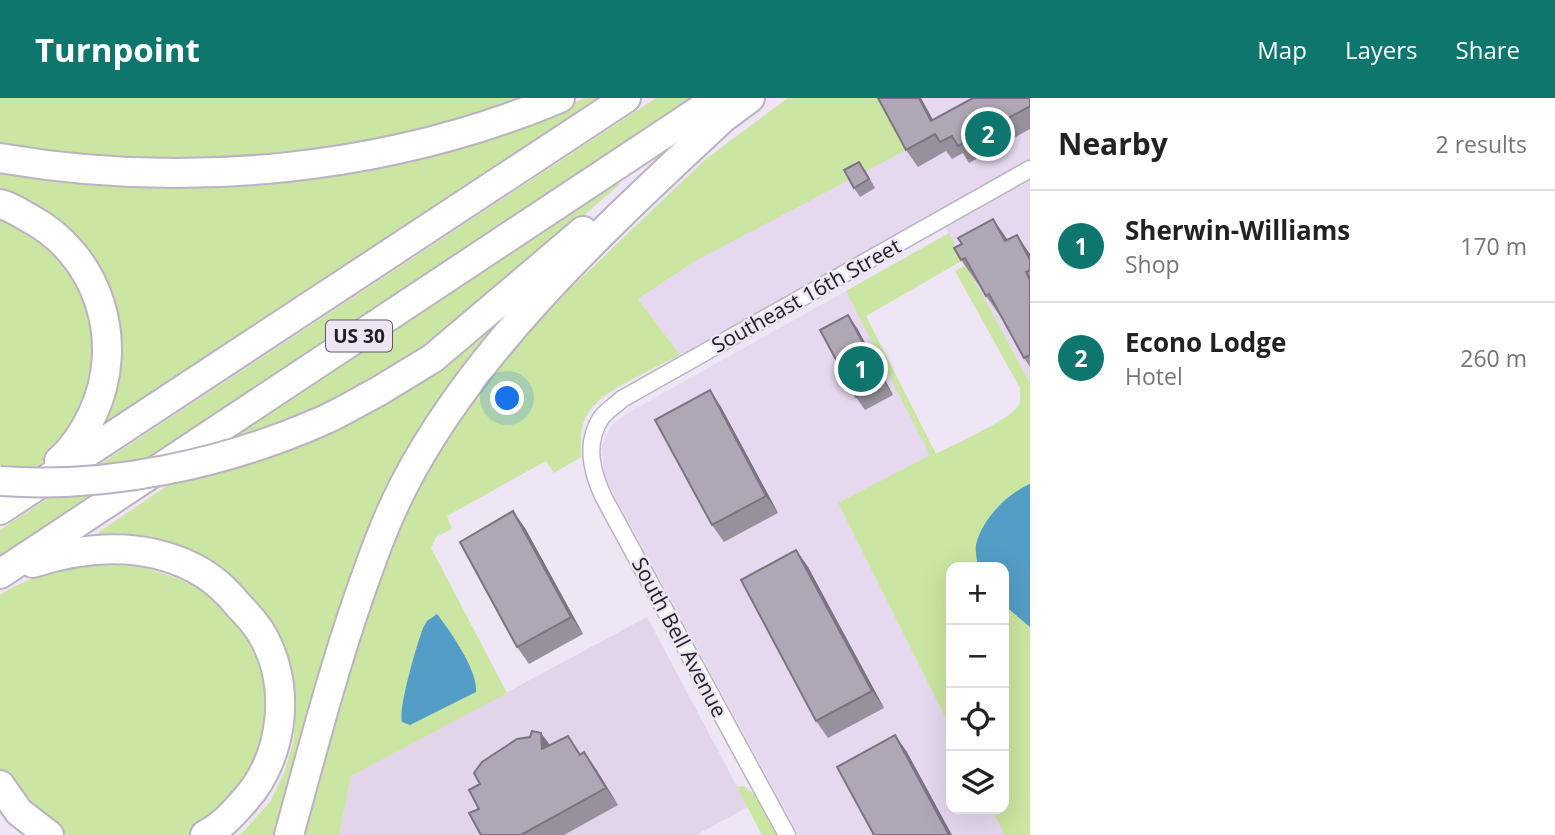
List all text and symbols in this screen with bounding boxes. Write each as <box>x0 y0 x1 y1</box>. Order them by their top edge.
text: Turnpoint <box>35 27 200 72</box>
text: Map <box>1257 33 1307 66</box>
text: Layers <box>1345 33 1418 66</box>
text: Share <box>1456 33 1520 66</box>
pin: 2 <box>965 108 1011 160</box>
text: Nearby <box>1058 123 1168 164</box>
text: 2 results <box>1436 128 1527 160</box>
text: Sherwin-Williams <box>1125 212 1350 248</box>
text: 1 <box>1074 230 1088 262</box>
text: 170 m <box>1460 230 1527 262</box>
street label: Southeast 16th Street <box>706 231 906 359</box>
text: Shop <box>1125 248 1180 280</box>
road number: US 30 <box>326 320 392 352</box>
text: Econo Lodge <box>1125 324 1286 360</box>
text: 2 <box>1074 342 1088 374</box>
text: 260 m <box>1460 342 1527 374</box>
pin: 1 <box>838 343 884 395</box>
text: Hotel <box>1125 360 1183 392</box>
your location <box>490 381 524 415</box>
street label: South Bell Avenue <box>626 552 734 722</box>
map controls <box>946 562 1009 814</box>
button: + <box>946 562 1009 625</box>
button: − <box>946 625 1009 688</box>
button: locate <box>946 688 1009 751</box>
button: layers <box>946 751 1009 814</box>

